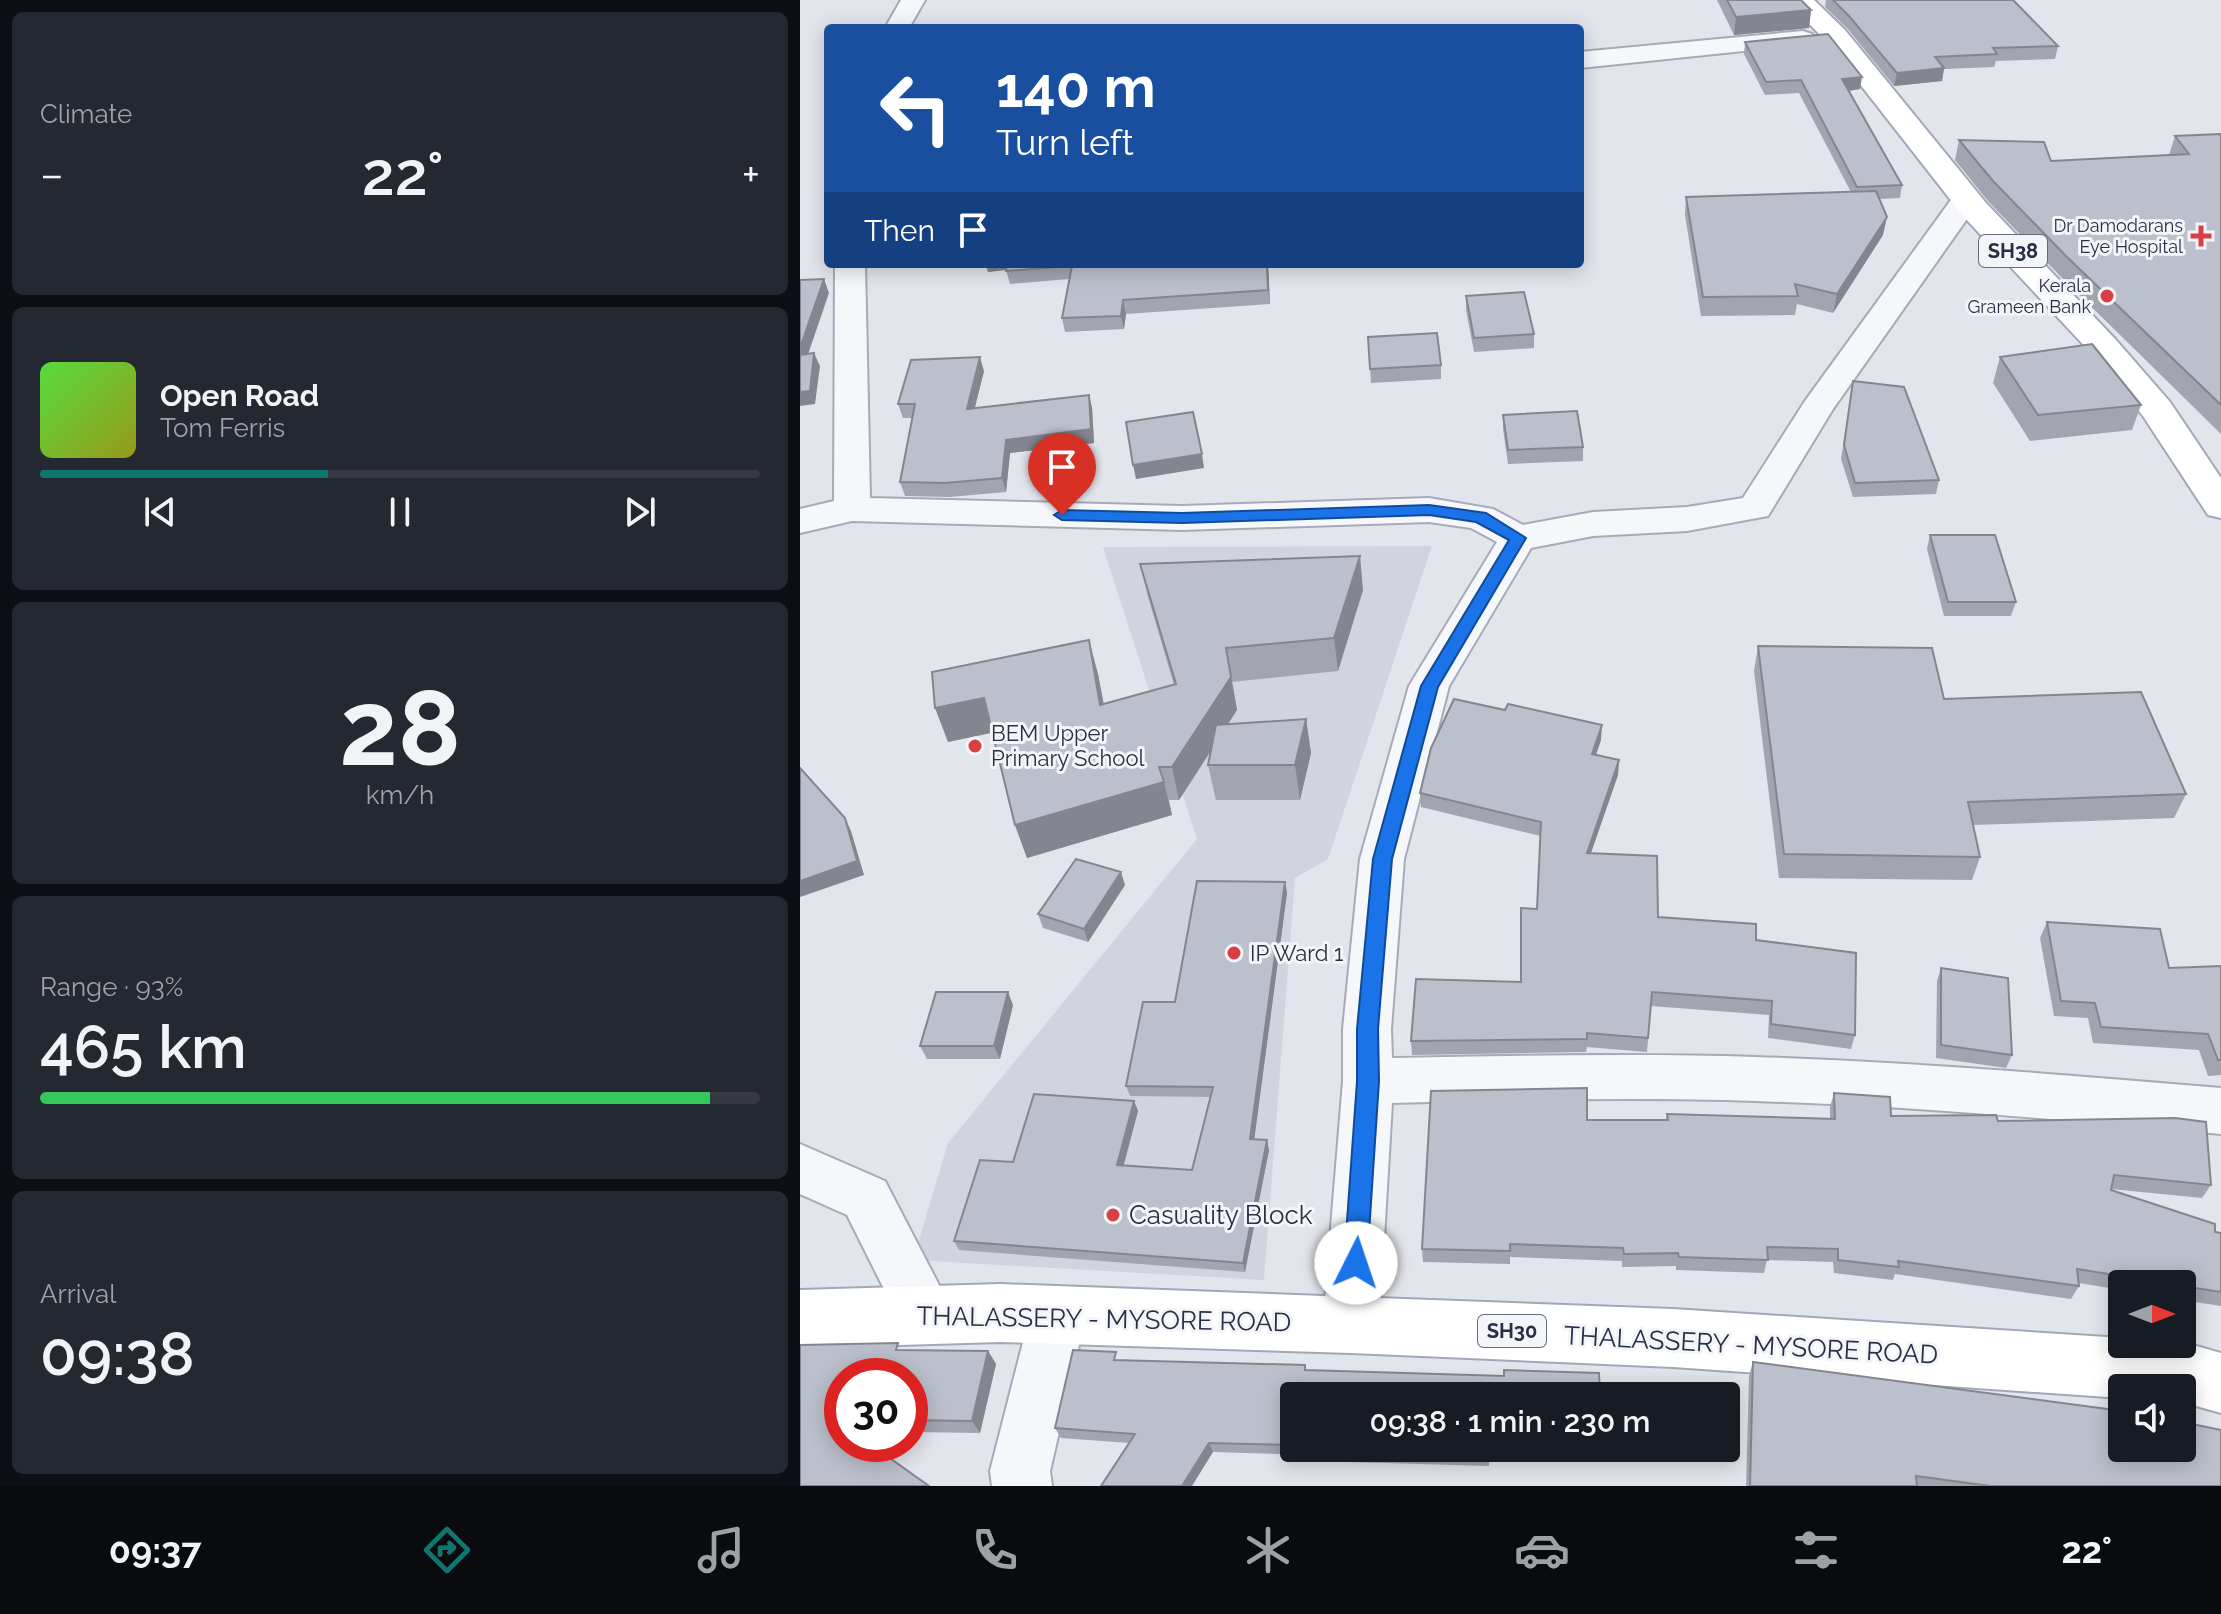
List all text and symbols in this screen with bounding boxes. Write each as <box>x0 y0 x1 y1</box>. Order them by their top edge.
text: 140 m <box>996 54 1156 120</box>
icon: left <box>864 56 968 160</box>
text: Climate <box>40 99 132 129</box>
text: Turn left <box>996 121 1134 163</box>
text: 22° <box>362 139 444 209</box>
text: − <box>40 149 64 200</box>
text: + <box>742 149 760 200</box>
icon: arrive <box>951 208 995 252</box>
text: Then <box>864 213 935 248</box>
place label: Dr Damodarans Eye Hospital <box>2053 215 2183 257</box>
marker: Dr Damodarans Eye Hospital <box>2190 225 2212 247</box>
road number: SH38 <box>1979 235 2047 267</box>
place label: Kerala Grameen Bank <box>1967 275 2091 317</box>
marker: Kerala Grameen Bank <box>2098 287 2116 305</box>
text: Open Road <box>160 378 319 413</box>
text: Tom Ferris <box>160 413 285 443</box>
pin <box>1028 433 1096 515</box>
icon: arrive <box>1040 445 1084 489</box>
icon: previous <box>138 490 182 534</box>
icon: pause <box>378 490 422 534</box>
icon: next <box>618 490 662 534</box>
text: 28 <box>339 667 461 789</box>
place label: BEM Upper Primary School <box>991 720 1145 771</box>
marker: BEM Upper Primary School <box>966 737 984 755</box>
text: km/h <box>366 780 434 810</box>
place label: IP Ward 1 <box>1250 940 1343 966</box>
marker: IP Ward 1 <box>1225 944 1243 962</box>
text: Range · 93% <box>40 972 183 1002</box>
text: 465 km <box>40 1012 247 1082</box>
place label: Casuality Block <box>1129 1200 1313 1230</box>
marker: Casuality Block <box>1104 1206 1122 1224</box>
position arrow <box>1314 1221 1398 1305</box>
north arrow <box>2108 1270 2196 1358</box>
map controls <box>2108 1270 2196 1462</box>
text: Arrival <box>40 1279 116 1309</box>
street label: THALASSERY - MYSORE ROAD <box>916 1301 1292 1337</box>
road number: SH30 <box>1478 1315 1546 1347</box>
text: 09:38 <box>40 1319 195 1389</box>
street label: THALASSERY - MYSORE ROAD <box>1563 1320 1939 1370</box>
speed limit sign: 30 <box>824 1358 928 1462</box>
button: sound <box>2108 1374 2196 1462</box>
text: 09:38 · 1 min · 230 m <box>1370 1404 1650 1439</box>
icon: directions <box>419 1522 475 1578</box>
icon: music <box>693 1522 749 1578</box>
icon: phone <box>967 1522 1023 1578</box>
icon: climate <box>1240 1522 1296 1578</box>
icon: car <box>1514 1522 1570 1578</box>
icon: filters <box>1788 1522 1844 1578</box>
text: 09:37 <box>109 1529 201 1571</box>
text: 22° <box>2061 1529 2112 1571</box>

